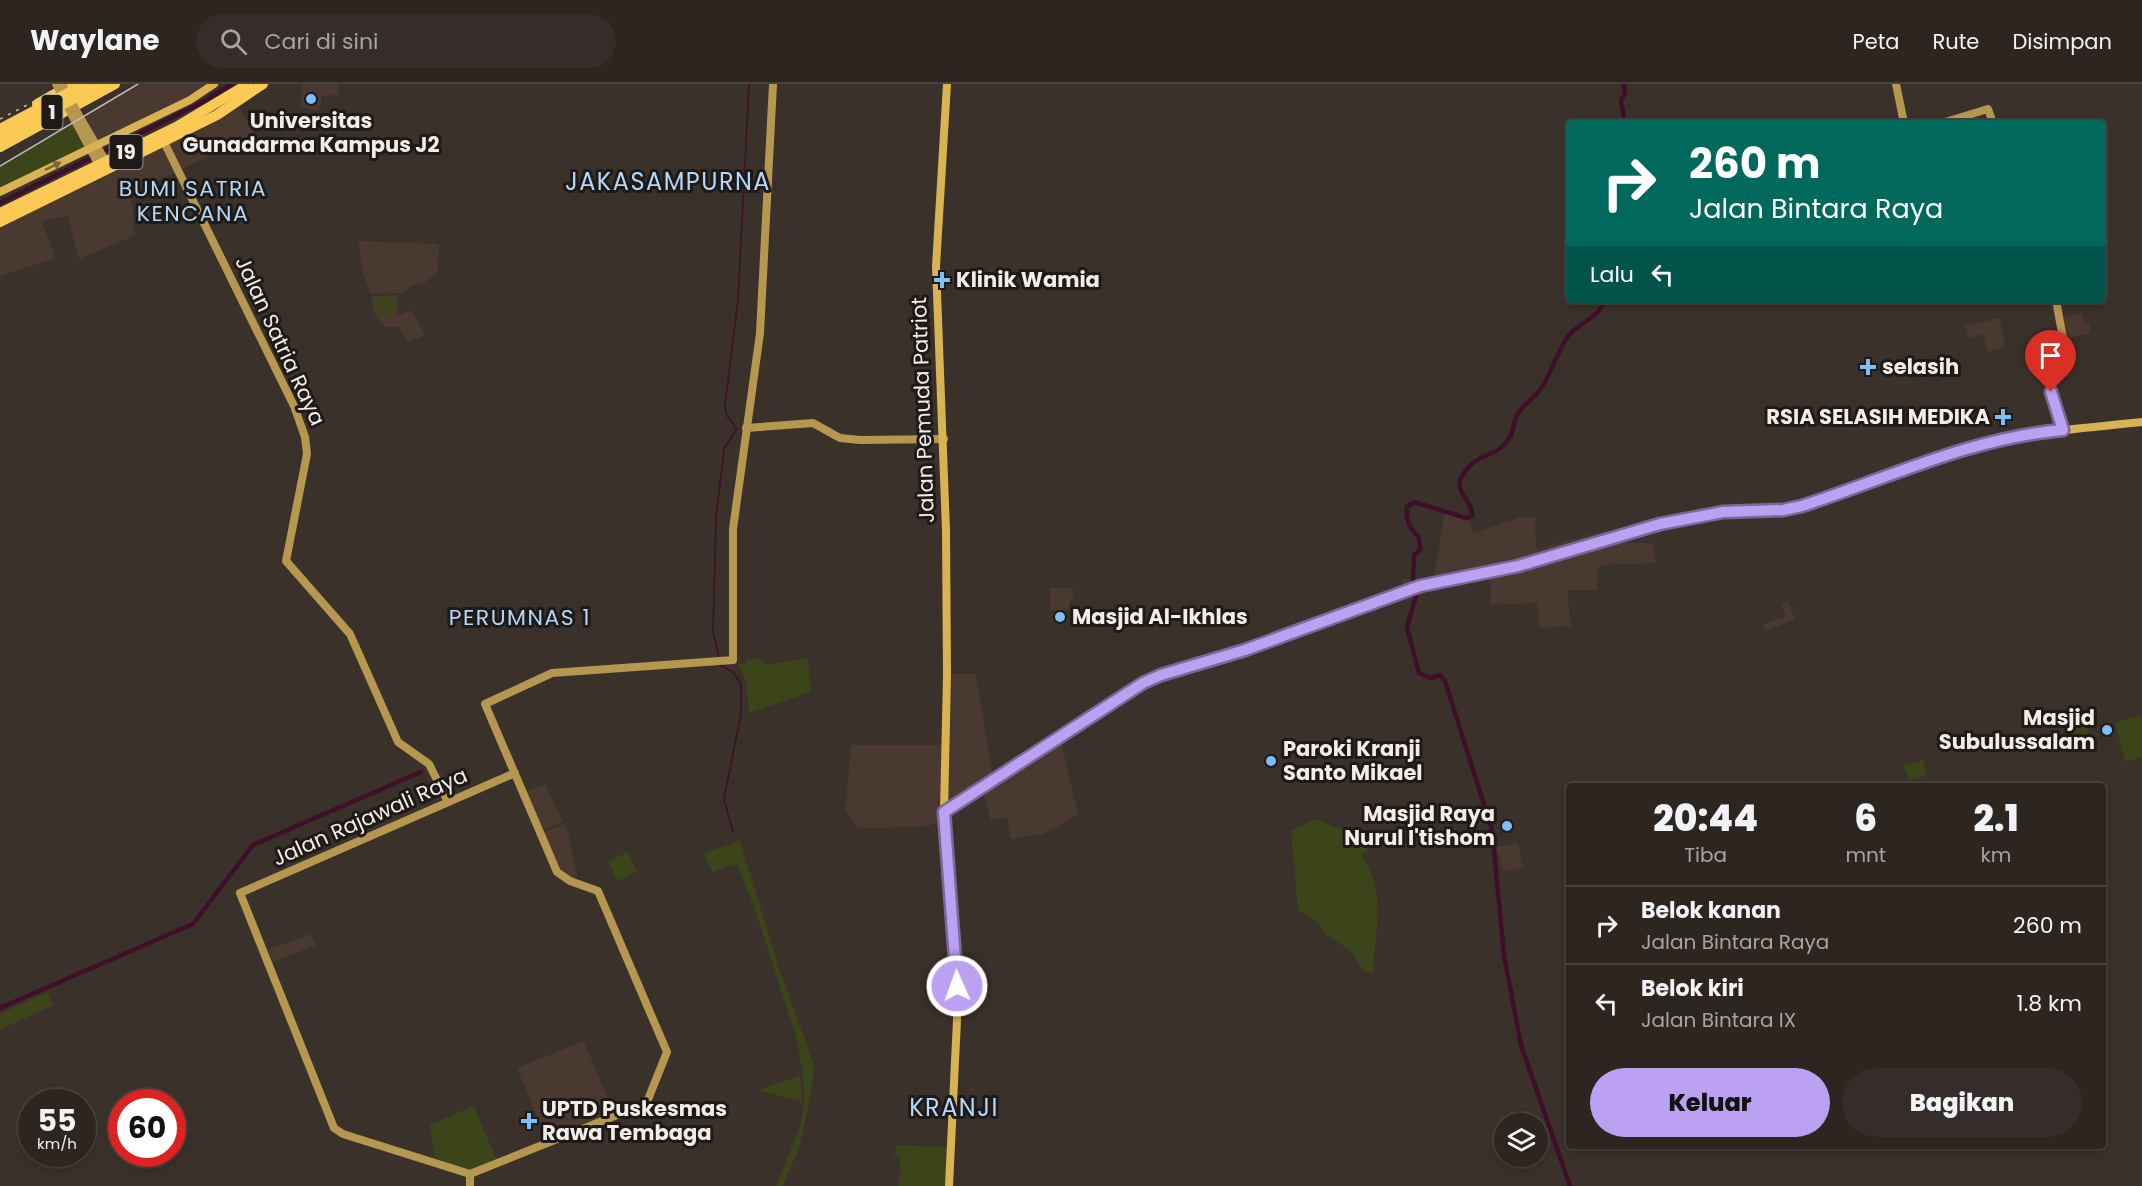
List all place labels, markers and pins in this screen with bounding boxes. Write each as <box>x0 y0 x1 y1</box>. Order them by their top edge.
marker: Universitas Gunadarma Kampus J2 <box>304 92 318 106</box>
place label: Universitas Gunadarma Kampus J2 <box>183 106 439 159</box>
place label: Klinik Wamia <box>956 265 1100 294</box>
marker: Klinik Wamia <box>933 271 951 289</box>
pin <box>2025 330 2076 392</box>
place label: selasih <box>1882 352 1959 381</box>
marker: selasih <box>1859 358 1877 376</box>
place label: RSIA SELASIH MEDIKA <box>1766 402 1991 431</box>
marker: RSIA SELASIH MEDIKA <box>1994 408 2012 426</box>
place label: Masjid Al-Ikhlas <box>1072 602 1248 631</box>
marker: Masjid Al-Ikhlas <box>1053 610 1067 624</box>
place label: Masjid Subulussalam <box>1939 703 2095 756</box>
marker: Masjid Subulussalam <box>2100 723 2114 737</box>
place label: Paroki Kranji Santo Mikael <box>1283 734 1423 787</box>
marker: Paroki Kranji Santo Mikael <box>1264 754 1278 768</box>
place label: Masjid Raya Nurul I'tishom <box>1344 799 1495 852</box>
marker: Masjid Raya Nurul I'tishom <box>1500 819 1514 833</box>
place label: UPTD Puskesmas Rawa Tembaga <box>542 1094 727 1147</box>
marker: UPTD Puskesmas Rawa Tembaga <box>520 1112 538 1130</box>

